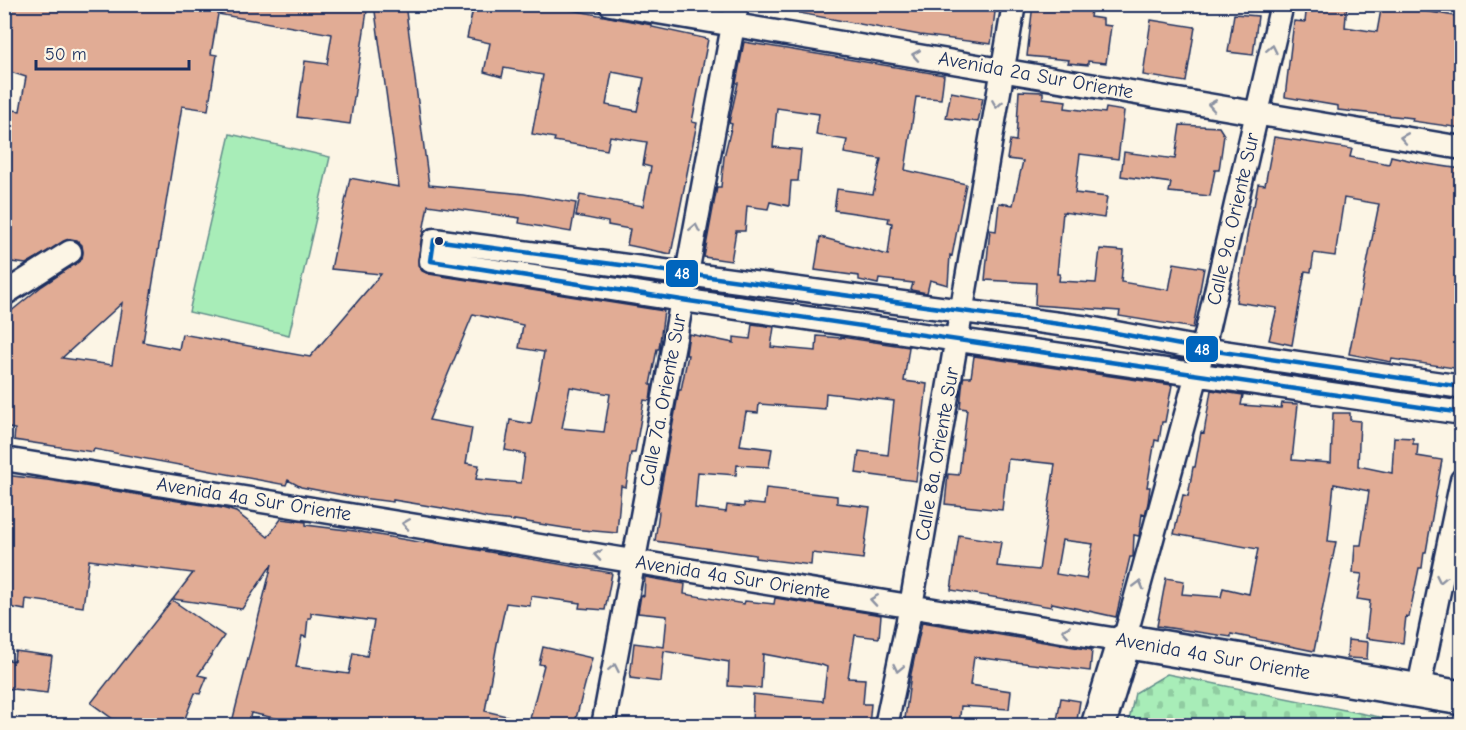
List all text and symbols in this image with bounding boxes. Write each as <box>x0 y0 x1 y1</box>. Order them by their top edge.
scale bar <box>36 33 189 71</box>
text: 50 m <box>45 44 87 65</box>
one-way arrow <box>1265 44 1278 54</box>
street label: Avenida 2a Sur Oriente <box>937 47 1135 103</box>
one-way arrow <box>911 49 921 62</box>
one-way arrow <box>991 99 1003 108</box>
one-way arrow <box>1207 99 1217 112</box>
street label: Calle 9a. Oriente Sur <box>1202 131 1264 307</box>
one-way arrow <box>1399 132 1409 145</box>
one-way arrow <box>688 224 701 234</box>
unlabelled marker <box>433 235 445 247</box>
line badge: 48 <box>665 259 699 288</box>
text: 48 <box>674 265 690 283</box>
street label: Calle 7a. Oriente Sur <box>635 312 691 488</box>
line badge: 48 <box>1185 335 1219 363</box>
text: 48 <box>1194 341 1210 359</box>
street label: Calle 8a. Oriente Sur <box>910 365 964 543</box>
street label: Avenida 4a Sur Oriente <box>155 472 353 526</box>
one-way arrow <box>401 518 411 531</box>
one-way arrow <box>594 550 603 562</box>
street label: Avenida 4a Sur Oriente <box>634 550 832 604</box>
one-way arrow <box>1435 573 1448 583</box>
one-way arrow <box>1132 580 1145 590</box>
one-way arrow <box>869 594 879 607</box>
one-way arrow <box>1062 626 1071 638</box>
street label: Avenida 4a Sur Oriente <box>1114 628 1312 684</box>
one-way arrow <box>607 663 619 673</box>
one-way arrow <box>892 663 905 673</box>

